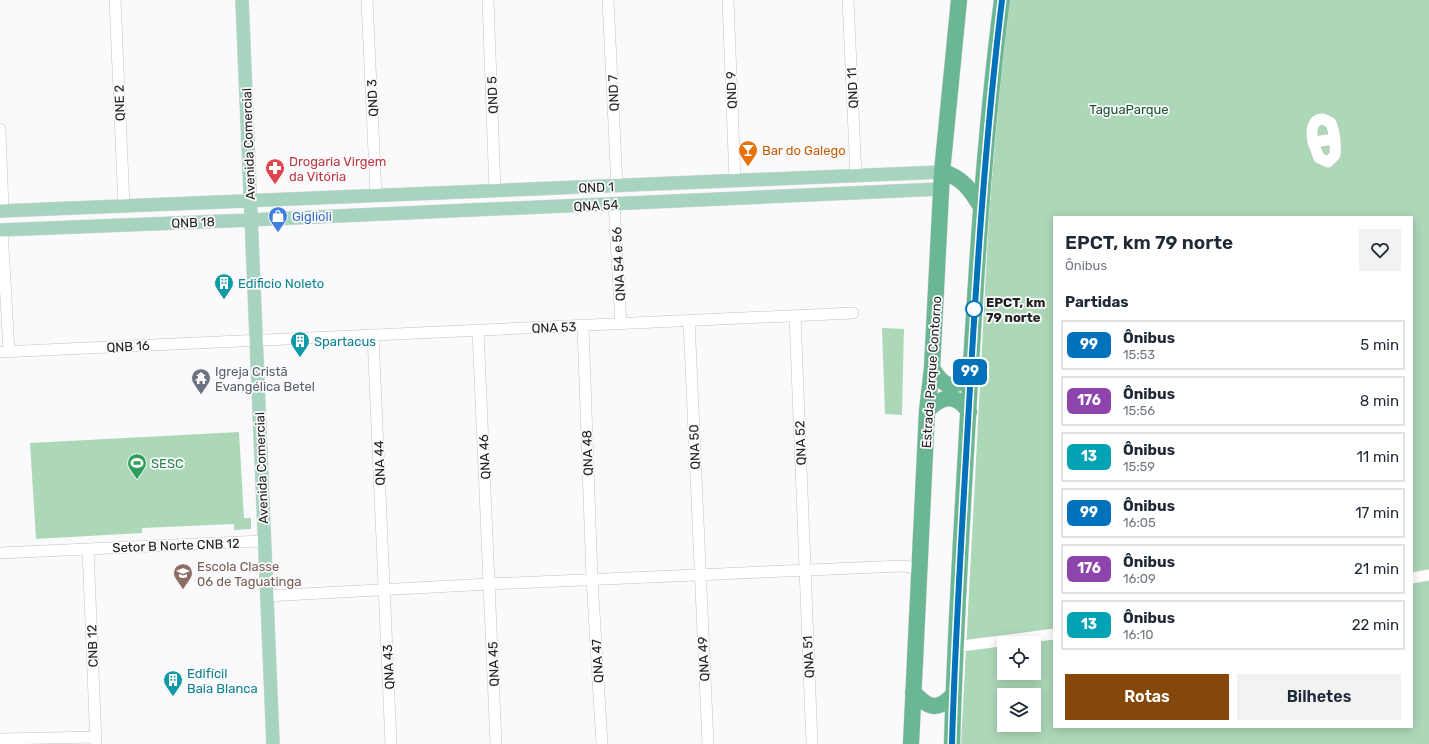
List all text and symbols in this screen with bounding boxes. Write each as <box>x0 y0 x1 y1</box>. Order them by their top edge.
street label: QND 11 <box>844 67 861 109</box>
street label: QND 9 <box>723 71 740 109</box>
street label: QND 7 <box>605 74 622 112</box>
street label: QND 5 <box>484 76 501 114</box>
street label: QND 3 <box>364 79 381 117</box>
street label: QNE 2 <box>111 84 128 121</box>
street label: Avenida Comercial <box>239 88 258 200</box>
park label: TaguaParque <box>1089 102 1169 118</box>
bar icon: Bar do Galego <box>737 139 759 167</box>
place label: Bar do Galego <box>762 143 846 159</box>
place label: Drogaria Virgem da Vitória <box>289 154 386 184</box>
pharmacy icon: Drogaria Virgem da Vitória <box>264 157 286 185</box>
street label: QND 1 <box>578 179 614 196</box>
street label: QNA 54 <box>573 197 619 214</box>
shop icon: Giglioli <box>267 205 289 233</box>
place label: Giglioli <box>292 209 332 225</box>
street label: QNB 18 <box>171 214 215 231</box>
street label: QNA 54 e 56 <box>609 226 628 302</box>
button: heart <box>1359 229 1401 271</box>
text: EPCT, km 79 norte <box>1065 231 1233 254</box>
text: Ônibus <box>1065 258 1107 273</box>
building icon: Edificio Noleto <box>213 272 235 300</box>
place label: Edificio Noleto <box>238 276 324 291</box>
text: Partidas <box>1065 293 1129 311</box>
street label: Estrada Parque Contorno <box>919 295 944 449</box>
place label: EPCT, km 79 norte <box>986 295 1046 325</box>
marker: EPCT, km 79 norte <box>965 300 983 318</box>
street label: QNA 53 <box>531 319 577 336</box>
text: Ônibus <box>1123 329 1175 347</box>
building icon: Spartacus <box>289 330 311 358</box>
place label: Spartacus <box>314 334 376 349</box>
text: 99 <box>1080 336 1098 353</box>
text: 5 min <box>1360 336 1399 354</box>
street label: QNB 16 <box>106 338 150 355</box>
text: 15:53 <box>1123 347 1155 362</box>
line badge: 99 <box>952 359 988 385</box>
text: 99 <box>961 363 979 380</box>
place label: Igreja Cristã Evangélica Betel <box>215 364 315 395</box>
temple icon: Igreja Cristã Evangélica Betel <box>190 367 212 395</box>
text: Ônibus <box>1123 385 1175 403</box>
text: 176 <box>1077 392 1101 409</box>
text: 8 min <box>1360 392 1399 410</box>
text: 15:56 <box>1123 403 1155 418</box>
street label: Avenida Comercial <box>252 412 271 524</box>
street label: QNA 52 <box>792 420 809 466</box>
street label: QNA 50 <box>686 424 703 470</box>
street label: QNA 48 <box>579 430 596 476</box>
street label: QNA 46 <box>476 434 493 480</box>
street label: QNA 44 <box>371 440 388 486</box>
text: Ônibus <box>1123 441 1175 459</box>
text: 13 <box>1081 448 1097 465</box>
text: 11 min <box>1356 448 1399 466</box>
sports icon: SESC <box>126 452 148 480</box>
place label: SESC <box>151 456 184 471</box>
text: 15:59 <box>1123 459 1155 474</box>
text: Ônibus <box>1123 497 1175 515</box>
text: 99 <box>1080 504 1098 521</box>
text: 17 min <box>1355 504 1399 522</box>
text: 16:05 <box>1123 515 1156 530</box>
street label: Setor B Norte CNB 12 <box>112 536 240 555</box>
text: Ônibus <box>1123 553 1175 571</box>
place label: Escola Classe 06 de Taguatinga <box>197 559 301 590</box>
text: 176 <box>1077 560 1101 577</box>
text: 21 min <box>1354 560 1399 578</box>
school or university icon: Escola Classe 06 de Taguatinga <box>172 562 194 590</box>
text: 16:09 <box>1123 571 1156 586</box>
text: Ônibus <box>1123 609 1175 627</box>
text: 13 <box>1081 616 1097 633</box>
text: 22 min <box>1352 616 1399 634</box>
street label: CNB 12 <box>84 624 101 668</box>
text: 16:10 <box>1123 627 1154 642</box>
street label: QNA 51 <box>800 635 817 679</box>
street label: QNA 49 <box>695 636 712 682</box>
map controls <box>997 636 1041 732</box>
button: locate <box>997 636 1041 680</box>
street label: QNA 47 <box>589 638 606 683</box>
street label: QNA 45 <box>485 641 502 687</box>
street label: QNA 43 <box>380 644 397 690</box>
place label: Edifícil Baia Blanca <box>187 666 258 696</box>
building icon: Edifícil Baia Blanca <box>162 669 184 697</box>
button: Rotas <box>1065 674 1229 720</box>
button: Bilhetes <box>1237 674 1401 720</box>
button: layers <box>997 688 1041 732</box>

